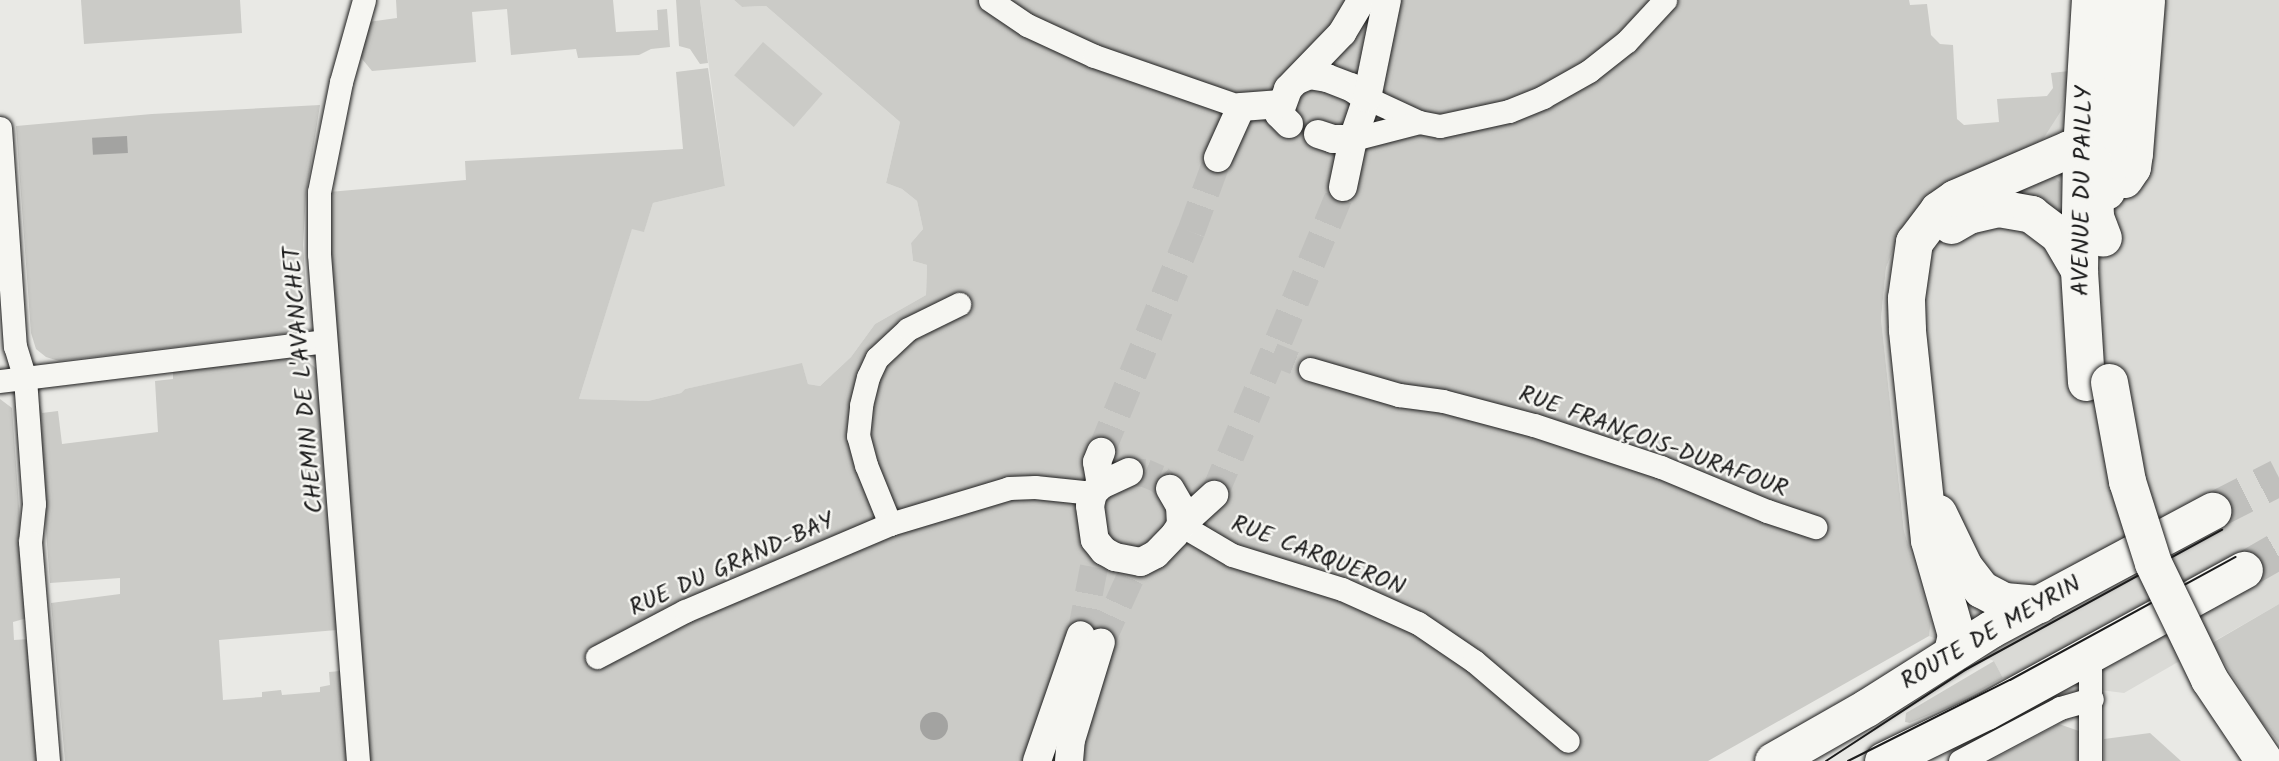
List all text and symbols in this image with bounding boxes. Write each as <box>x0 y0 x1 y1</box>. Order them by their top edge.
street label: AVENUE DU PAILLY <box>2067 86 2099 296</box>
street label: CHEMIN DE L'AVANCHET <box>278 245 330 515</box>
street label: RUE FRANÇOIS-DURAFOUR <box>1515 380 1791 504</box>
street label: RUE DU GRAND-BAY <box>625 507 839 623</box>
street label: RUE CARQUERON <box>1227 510 1409 602</box>
street label: ROUTE DE MEYRIN <box>1896 570 2086 696</box>

